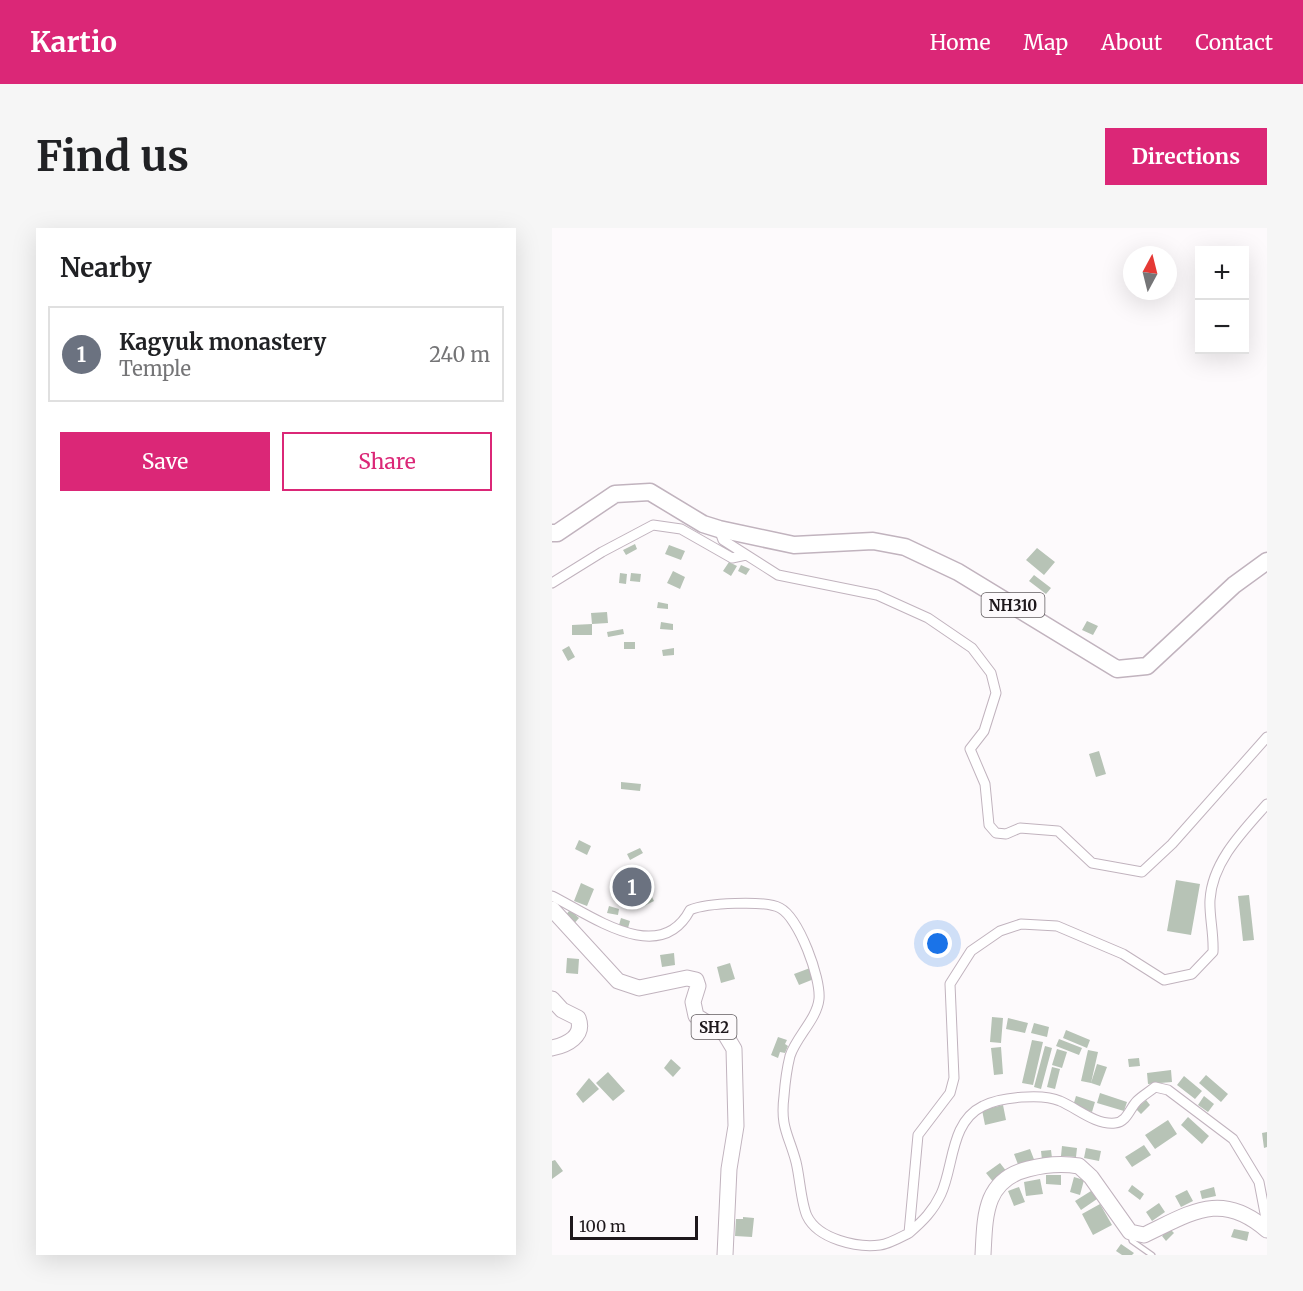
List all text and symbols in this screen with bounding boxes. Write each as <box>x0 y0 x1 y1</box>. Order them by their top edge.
text: Kartio <box>30 24 117 60</box>
text: Home <box>930 29 990 56</box>
text: Map <box>1023 29 1068 56</box>
text: About <box>1101 29 1162 56</box>
text: Contact <box>1195 29 1273 56</box>
button: Directions <box>1105 128 1267 185</box>
text: Find us <box>36 130 189 182</box>
north arrow <box>1123 246 1177 300</box>
map controls <box>1195 246 1249 354</box>
button: + <box>1195 246 1249 300</box>
text: Nearby <box>60 251 152 284</box>
button: − <box>1195 300 1249 354</box>
text: Kagyuk monastery <box>119 328 326 356</box>
text: 1 <box>77 342 86 367</box>
text: 240 m <box>429 342 490 367</box>
text: Temple <box>119 356 191 381</box>
button: Save <box>60 432 270 491</box>
button: Share <box>282 432 492 491</box>
road number: NH310 <box>982 593 1044 617</box>
pin: 1 <box>612 864 652 910</box>
your location <box>923 929 952 958</box>
road number: SH2 <box>692 1015 736 1039</box>
scale bar <box>570 1213 698 1240</box>
text: 100 m <box>579 1216 626 1236</box>

